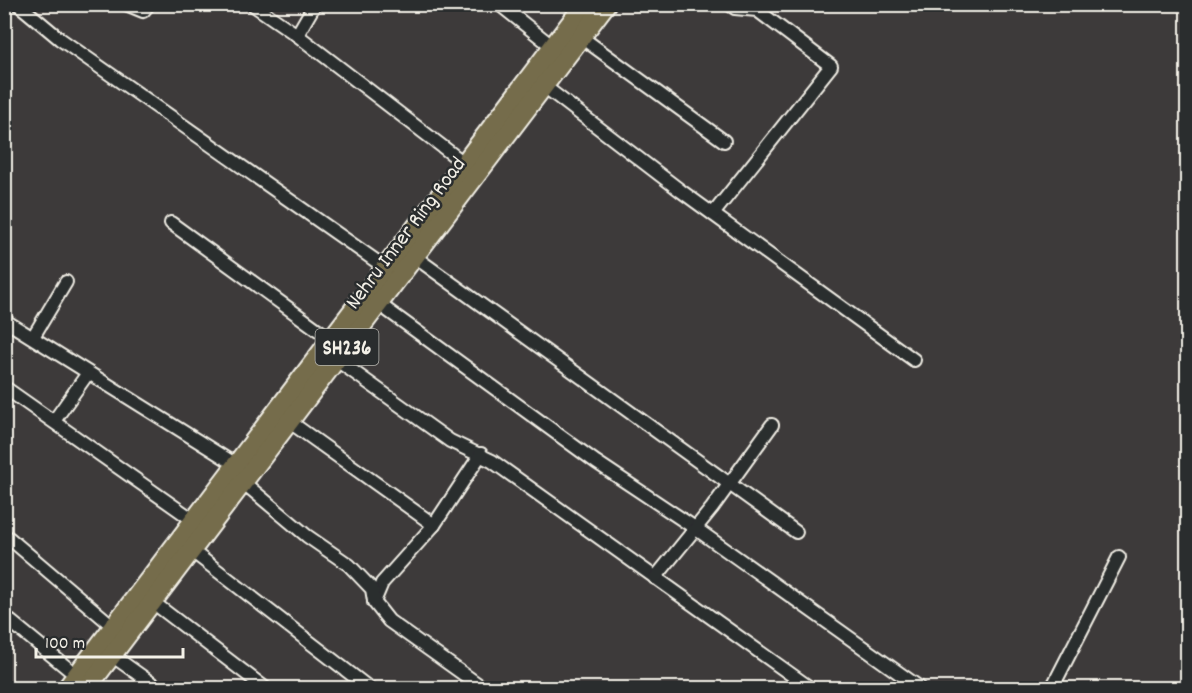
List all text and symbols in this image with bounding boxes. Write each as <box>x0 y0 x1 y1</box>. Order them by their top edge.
street label: Nehru Inner Ring Road <box>339 151 475 317</box>
road number: SH236 <box>316 329 378 365</box>
scale bar <box>36 621 183 659</box>
text: 100 m <box>45 632 85 657</box>

